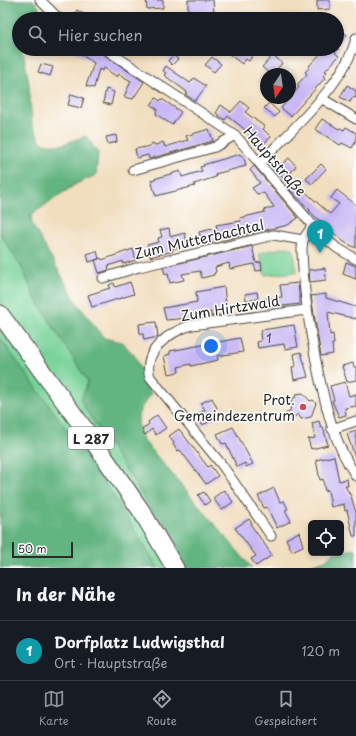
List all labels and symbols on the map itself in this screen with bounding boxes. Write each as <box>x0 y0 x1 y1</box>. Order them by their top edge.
north arrow <box>260 68 296 104</box>
street label: Hauptstraße <box>239 121 311 201</box>
street label: Zum Mutterbachtal <box>132 214 266 264</box>
pin: 1 <box>307 220 333 253</box>
street label: Zum Hirtzwald <box>179 290 281 326</box>
house number: 1 <box>266 329 272 347</box>
your location <box>201 336 221 356</box>
place label: Prot. Gemeindezentrum <box>174 389 295 426</box>
marker: Prot. Gemeindezentrum <box>298 402 308 412</box>
road number: L 287 <box>68 427 114 449</box>
scale bar <box>12 540 73 559</box>

